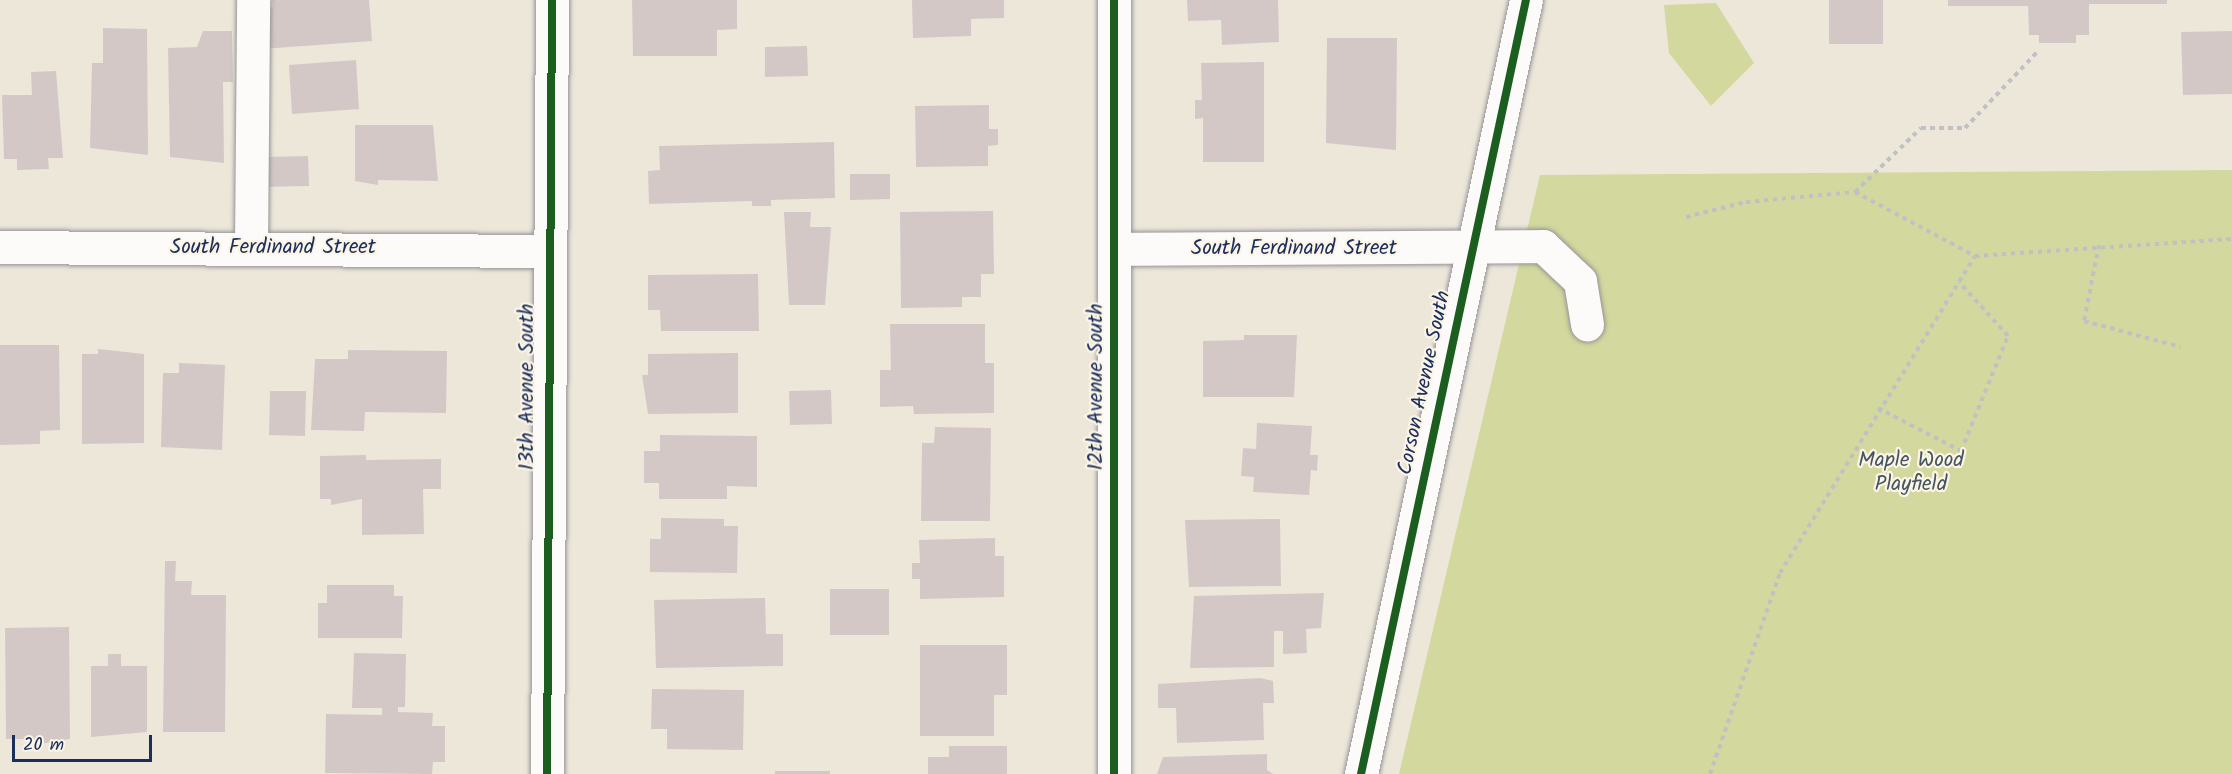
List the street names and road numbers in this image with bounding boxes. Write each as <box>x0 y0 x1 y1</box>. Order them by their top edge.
street label: South Ferdinand Street <box>170 235 376 261</box>
street label: South Ferdinand Street <box>1191 236 1397 262</box>
street label: Corson Avenue South <box>1393 289 1457 477</box>
street label: 13th Avenue South <box>515 304 541 470</box>
street label: 12th Avenue South <box>1084 304 1110 470</box>

